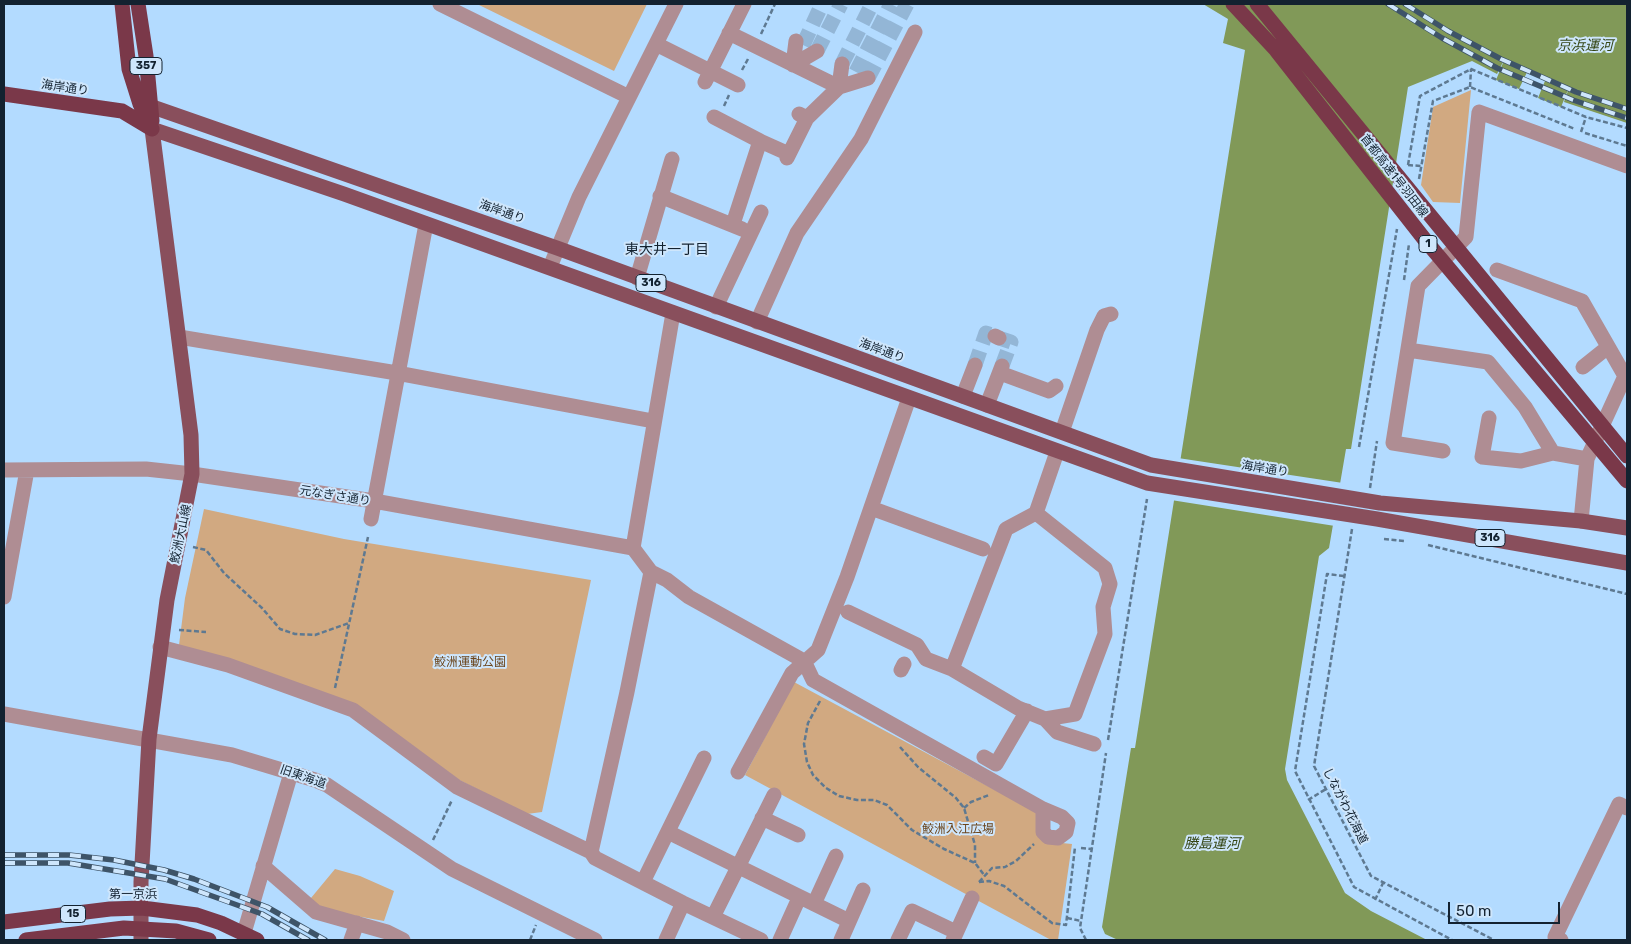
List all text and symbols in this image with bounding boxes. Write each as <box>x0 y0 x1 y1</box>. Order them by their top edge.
water label: 京浜運河 <box>1557 38 1613 54</box>
road number: 357 <box>130 58 162 74</box>
street label: 海岸通り <box>40 78 90 98</box>
street label: 首都高速1号羽田線 <box>1357 132 1431 220</box>
street label: 海岸通り <box>477 197 527 227</box>
road number: 1 <box>1419 235 1437 252</box>
district label: 東大井一丁目 <box>625 242 709 258</box>
road number: 316 <box>636 274 666 292</box>
street label: 海岸通り <box>857 336 907 366</box>
street label: 海岸通り <box>1240 458 1290 480</box>
street label: 元なぎさ通り <box>298 483 372 509</box>
street label: 鮫洲大山線 <box>168 503 194 565</box>
road number: 316 <box>1475 530 1505 546</box>
park label: 鮫洲運動公園 <box>434 656 506 670</box>
street label: 旧東海道 <box>278 762 328 792</box>
street label: しながわ花海道 <box>1320 765 1370 847</box>
park label: 鮫洲入江広場 <box>922 823 994 837</box>
water label: 勝島運河 <box>1184 836 1240 852</box>
street label: 第一京浜 <box>109 888 157 902</box>
scale bar <box>1451 892 1564 924</box>
text: 50 m <box>1456 902 1491 920</box>
road number: 15 <box>60 906 86 922</box>

